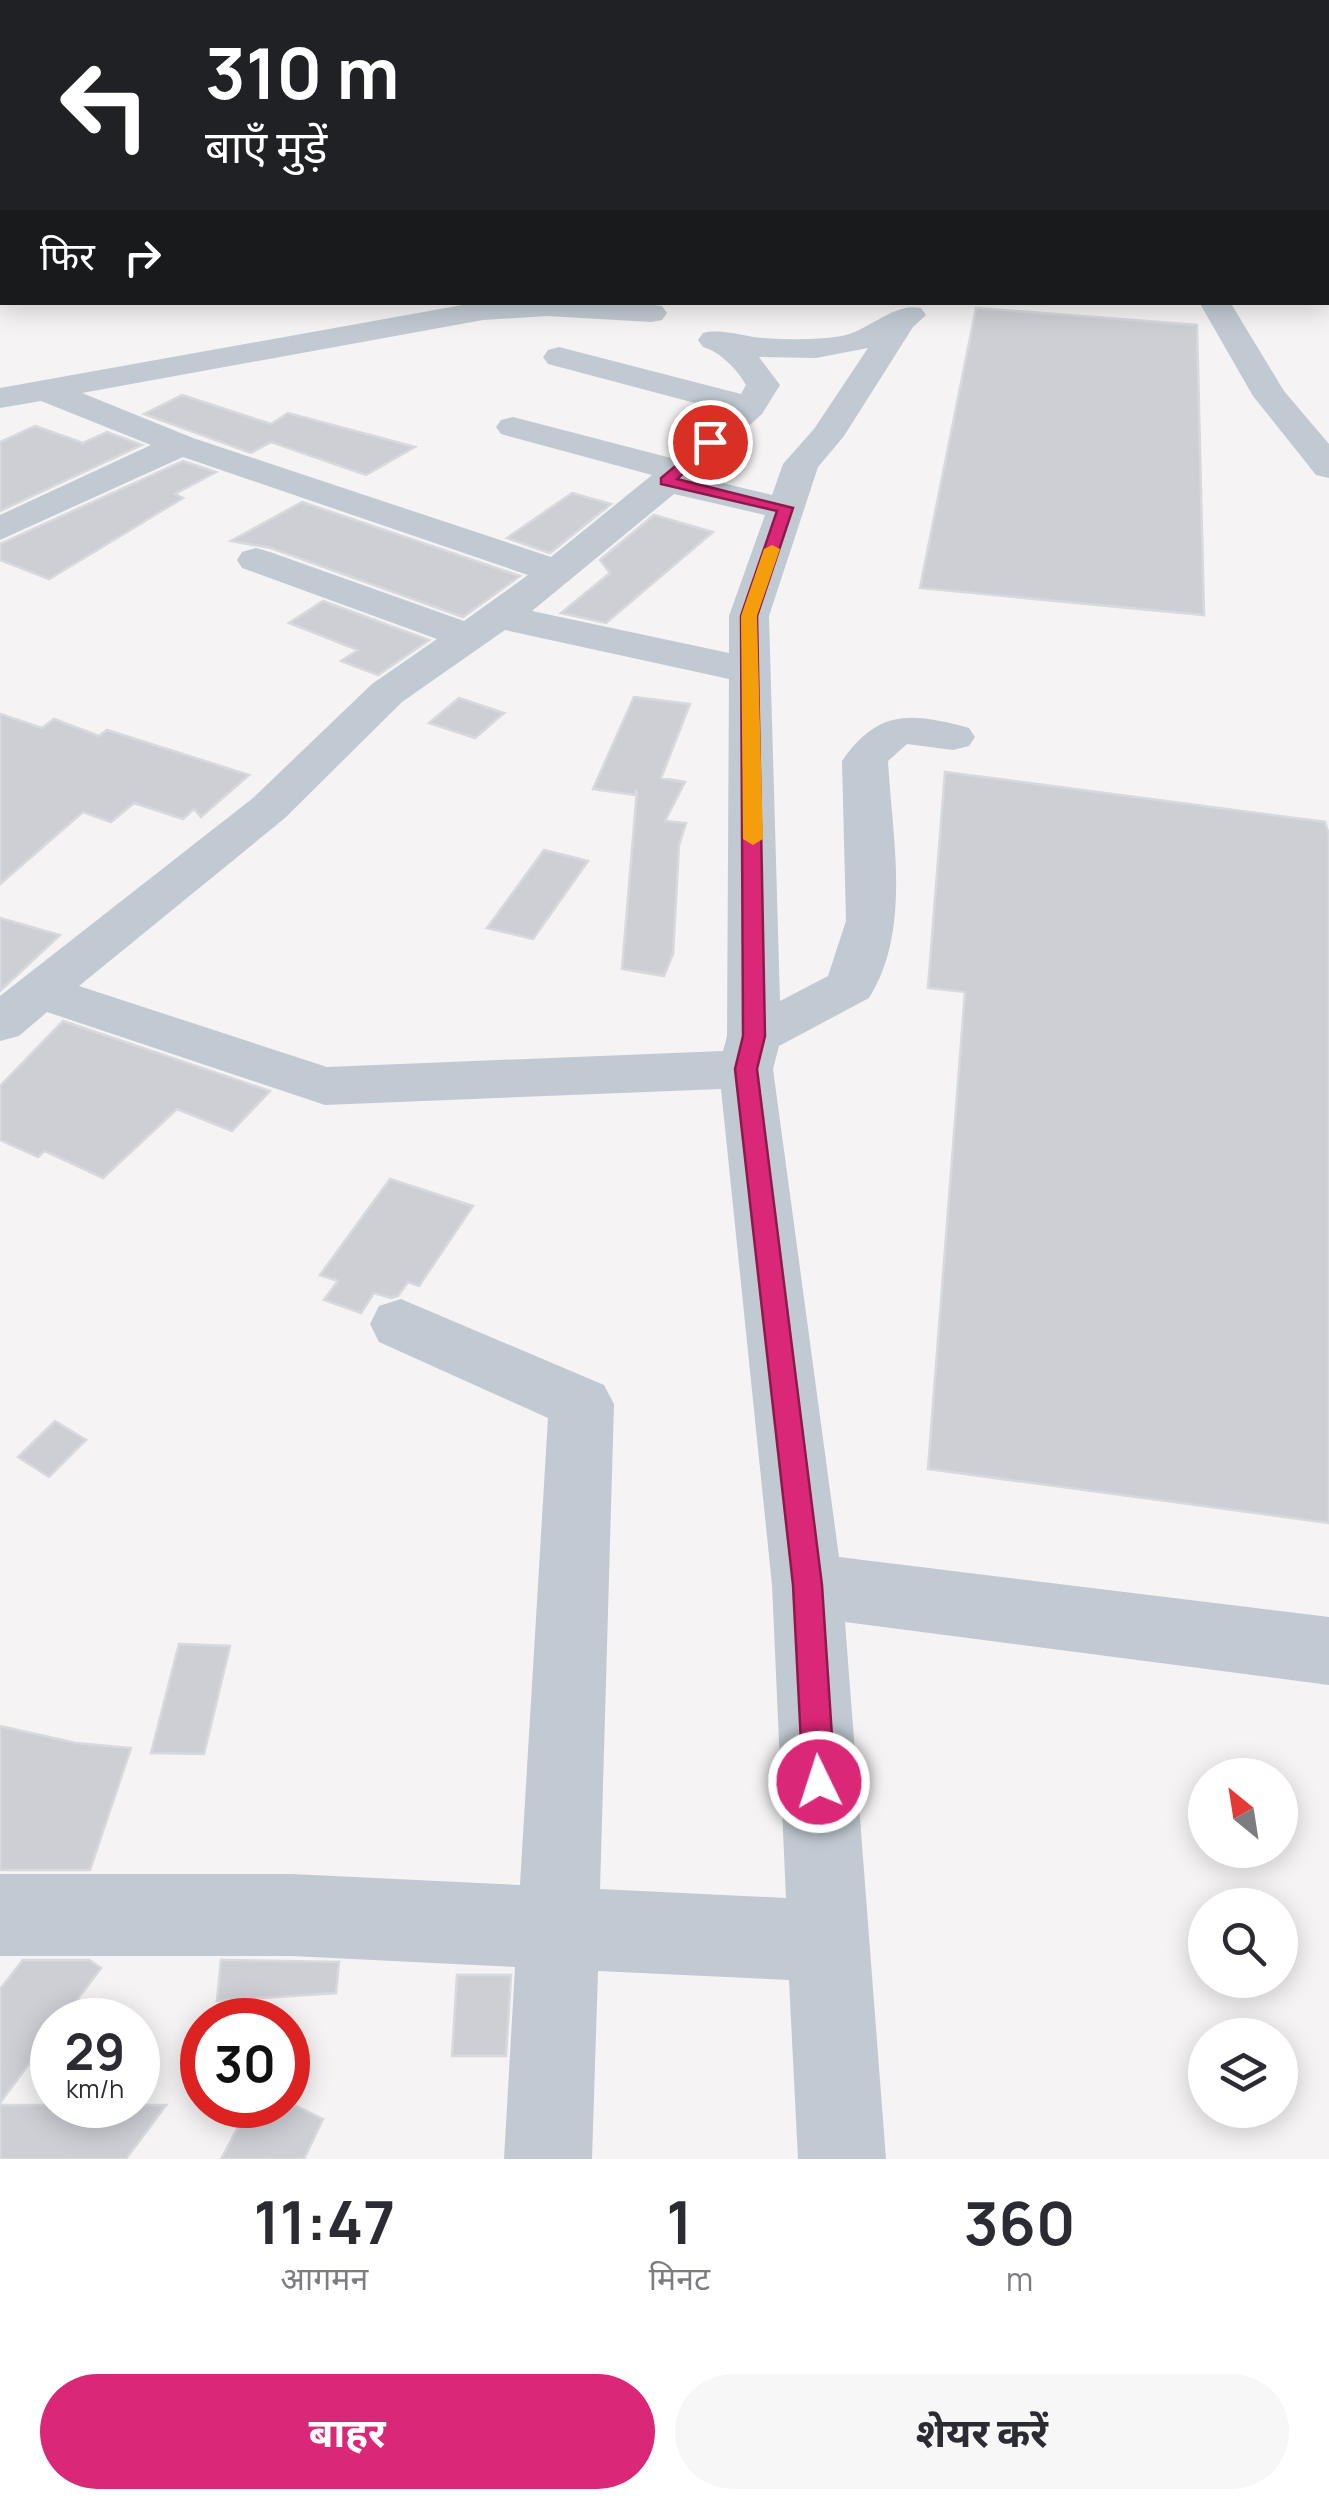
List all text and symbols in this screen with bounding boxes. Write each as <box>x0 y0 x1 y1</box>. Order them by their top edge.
text: 310 m <box>205 24 399 120</box>
icon: left <box>40 40 170 170</box>
text: बाएँ मुड़ें <box>205 115 327 177</box>
text: फिर <box>40 229 95 281</box>
icon: right <box>115 230 170 285</box>
pin <box>668 400 753 485</box>
icon: arrive <box>683 415 738 470</box>
position arrow <box>767 1730 871 1834</box>
north arrow <box>1188 1758 1298 1868</box>
map controls <box>1188 1758 1298 2128</box>
button: search <box>1188 1888 1298 1998</box>
speed limit sign: 30 <box>180 1998 310 2128</box>
text: 29 <box>65 2017 125 2085</box>
button: layers <box>1188 2018 1298 2128</box>
text: km/h <box>66 2071 124 2106</box>
text: 11:47 <box>254 2180 395 2262</box>
text: 1 <box>666 2180 693 2262</box>
text: 360 <box>964 2181 1075 2263</box>
text: आगमन <box>281 2256 368 2300</box>
text: मिनट <box>649 2256 710 2300</box>
text: m <box>1006 2257 1033 2301</box>
button: बाहर <box>40 2374 655 2489</box>
button: शेयर करें <box>675 2374 1289 2489</box>

